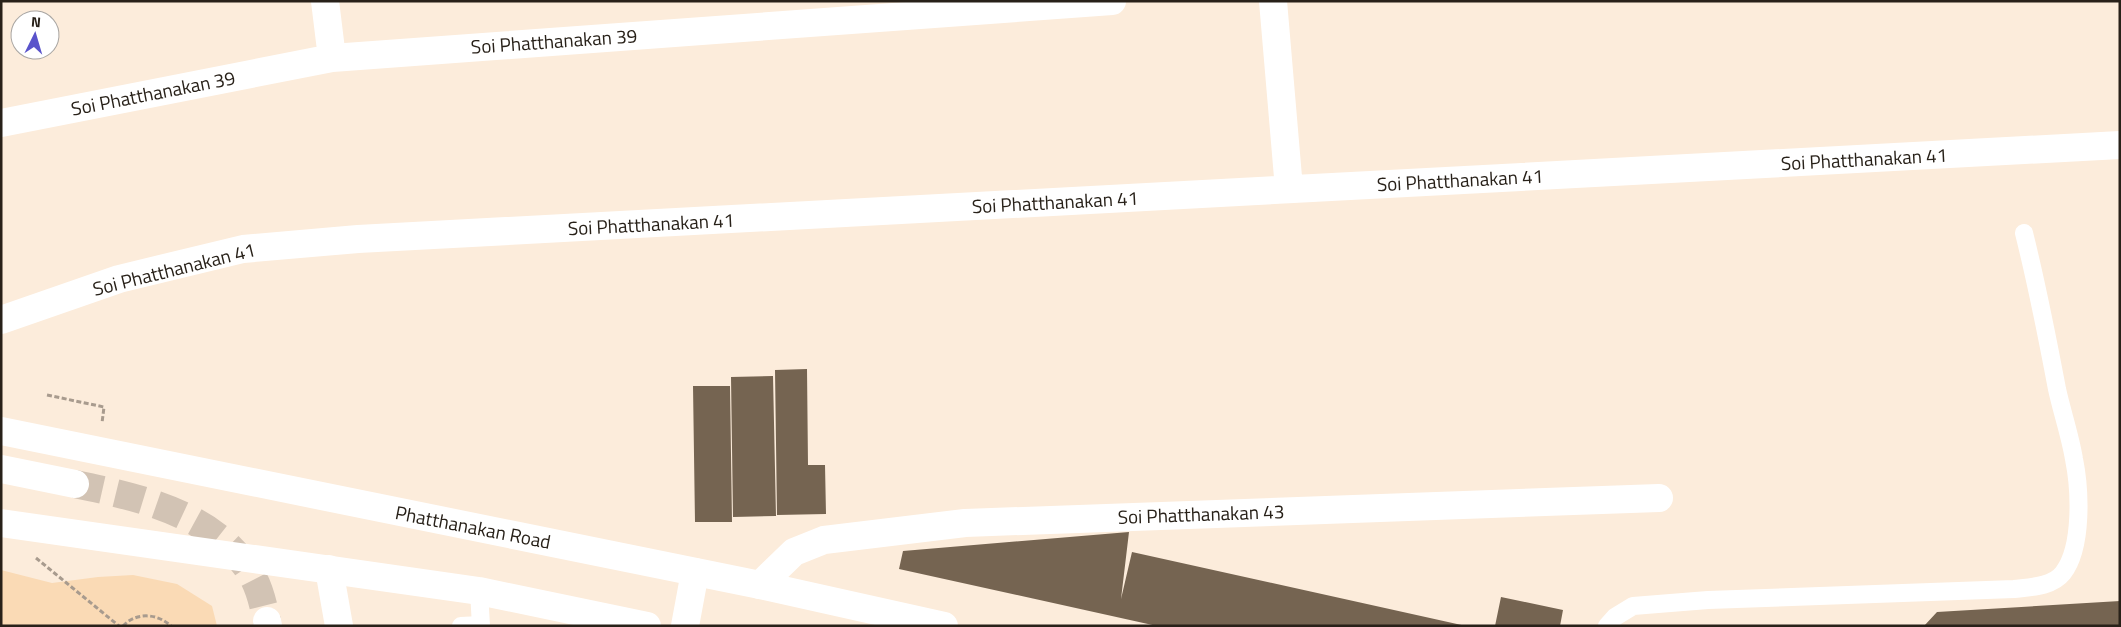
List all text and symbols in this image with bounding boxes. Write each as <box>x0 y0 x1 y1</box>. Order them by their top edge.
north arrow <box>10 10 60 60</box>
text: N <box>30 11 42 32</box>
street label: Soi Phatthanakan 39 <box>470 20 638 61</box>
street label: Soi Phatthanakan 39 <box>68 62 237 123</box>
street label: Soi Phatthanakan 41 <box>1780 140 1948 177</box>
street label: Soi Phatthanakan 41 <box>1376 161 1544 198</box>
street label: Soi Phatthanakan 41 <box>971 183 1139 220</box>
street label: Soi Phatthanakan 41 <box>567 205 735 242</box>
street label: Soi Phatthanakan 41 <box>90 234 258 303</box>
street label: Soi Phatthanakan 43 <box>1117 496 1285 531</box>
street label: Phatthanakan Road <box>393 497 553 556</box>

